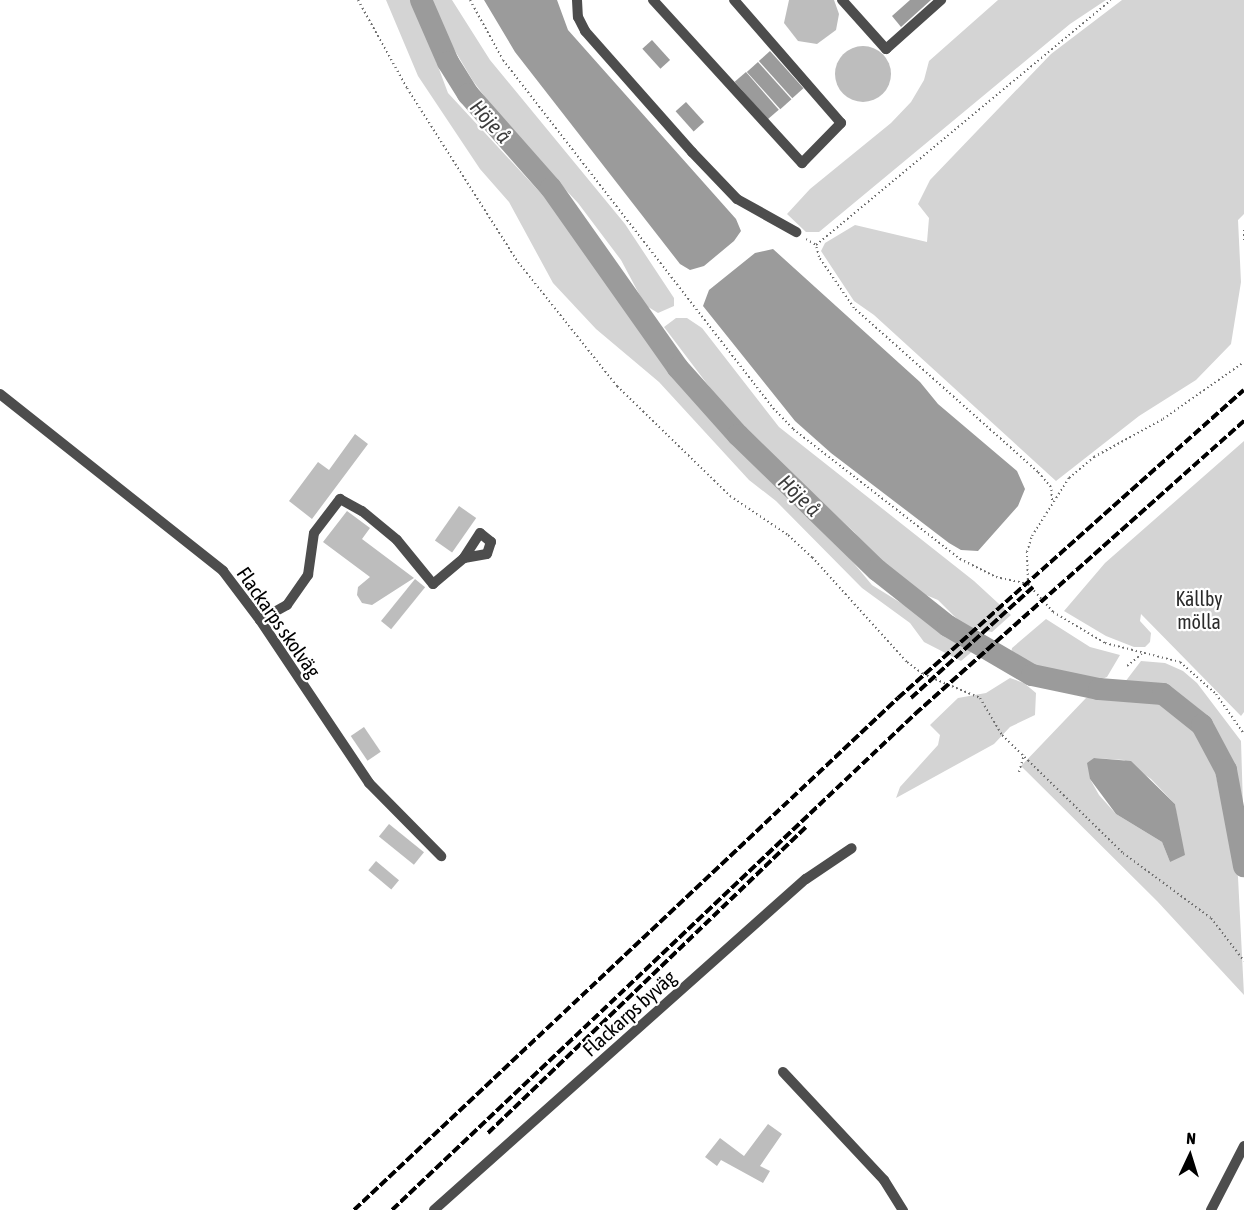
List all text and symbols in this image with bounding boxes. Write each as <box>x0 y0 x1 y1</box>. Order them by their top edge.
water label: Höje å <box>465 94 517 148</box>
water label: Höje å <box>774 469 826 521</box>
street label: Flackarps skolväg <box>232 562 326 682</box>
park label: Källby mölla <box>1176 586 1222 633</box>
street label: Flackarps byväg <box>578 965 680 1061</box>
north arrow <box>1160 1126 1220 1186</box>
text: N <box>1186 1129 1197 1147</box>

